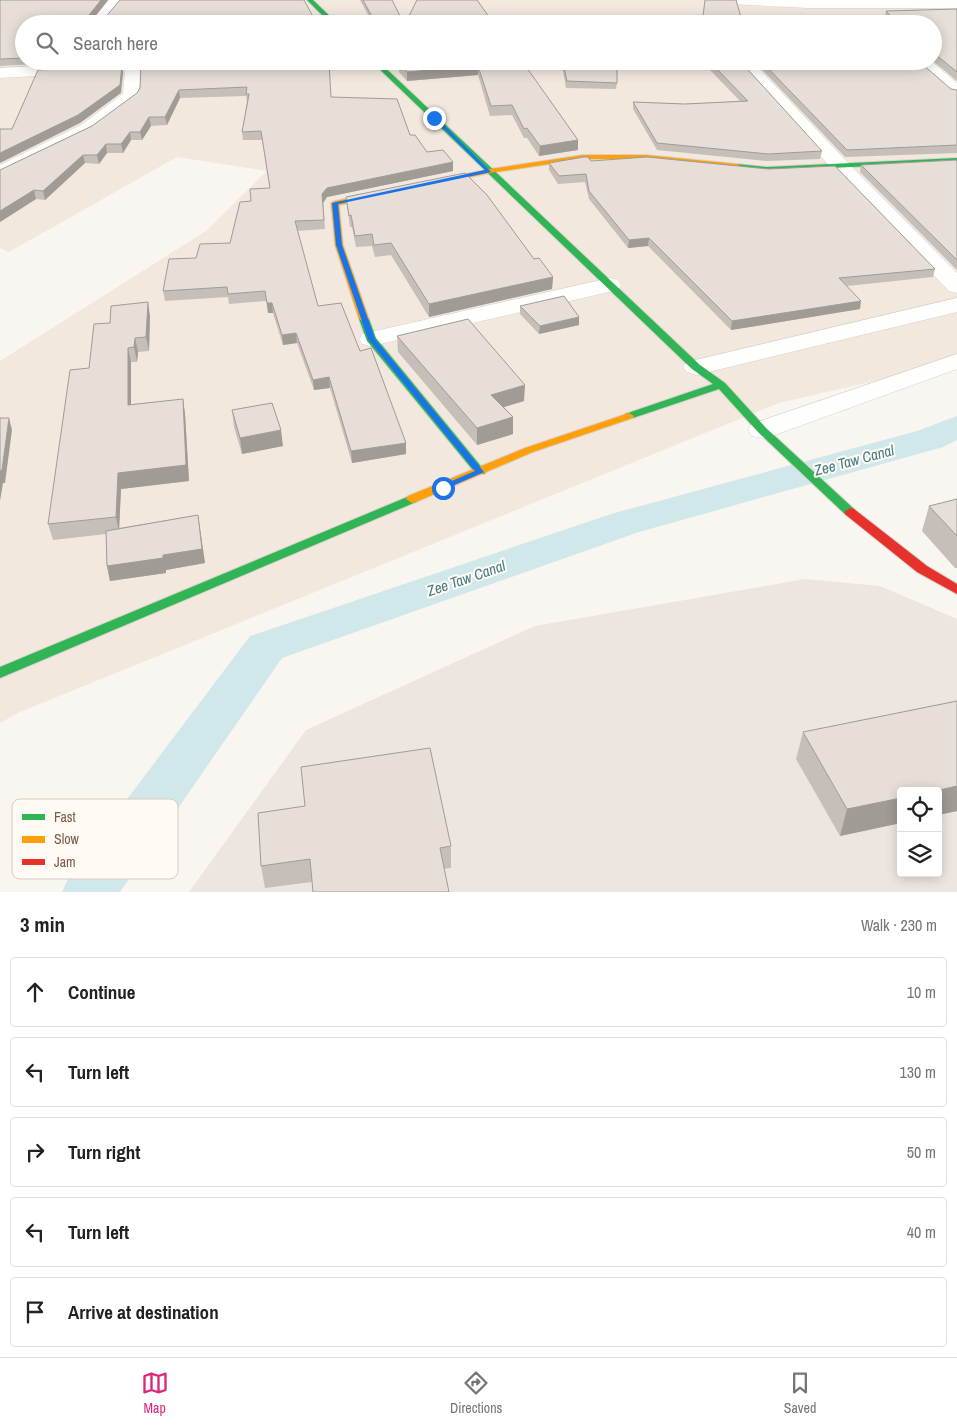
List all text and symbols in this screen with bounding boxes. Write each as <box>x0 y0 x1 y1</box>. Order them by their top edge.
search box <box>15 15 942 70</box>
icon: search <box>33 29 61 57</box>
text: Search here <box>73 30 158 56</box>
route end <box>423 107 446 130</box>
water label: Zee Taw Canal <box>811 439 896 481</box>
route start <box>432 477 455 500</box>
water label: Zee Taw Canal <box>423 555 508 602</box>
map controls <box>897 787 942 877</box>
button: locate <box>897 787 942 832</box>
legend <box>12 799 178 879</box>
text: Fast <box>54 808 76 826</box>
text: Slow <box>54 830 80 848</box>
button: layers <box>897 832 942 877</box>
text: Jam <box>54 853 76 871</box>
text: 3 min <box>20 910 65 939</box>
text: Walk · 230 m <box>861 914 937 936</box>
icon: ahead <box>21 978 49 1006</box>
text: Continue <box>68 979 136 1005</box>
text: 10 m <box>907 981 936 1003</box>
icon: left <box>21 1058 49 1086</box>
text: Turn left <box>68 1059 129 1085</box>
text: 130 m <box>900 1061 936 1083</box>
icon: right <box>21 1138 49 1166</box>
text: Turn right <box>68 1139 140 1165</box>
text: 50 m <box>907 1141 936 1163</box>
icon: left <box>21 1218 49 1246</box>
text: Turn left <box>68 1219 129 1245</box>
text: 40 m <box>907 1221 936 1243</box>
icon: arrive <box>21 1298 49 1326</box>
text: Arrive at destination <box>68 1299 219 1325</box>
tab: Map <box>141 1369 169 1417</box>
tab: Directions <box>450 1369 502 1417</box>
tab: Saved <box>784 1369 816 1417</box>

